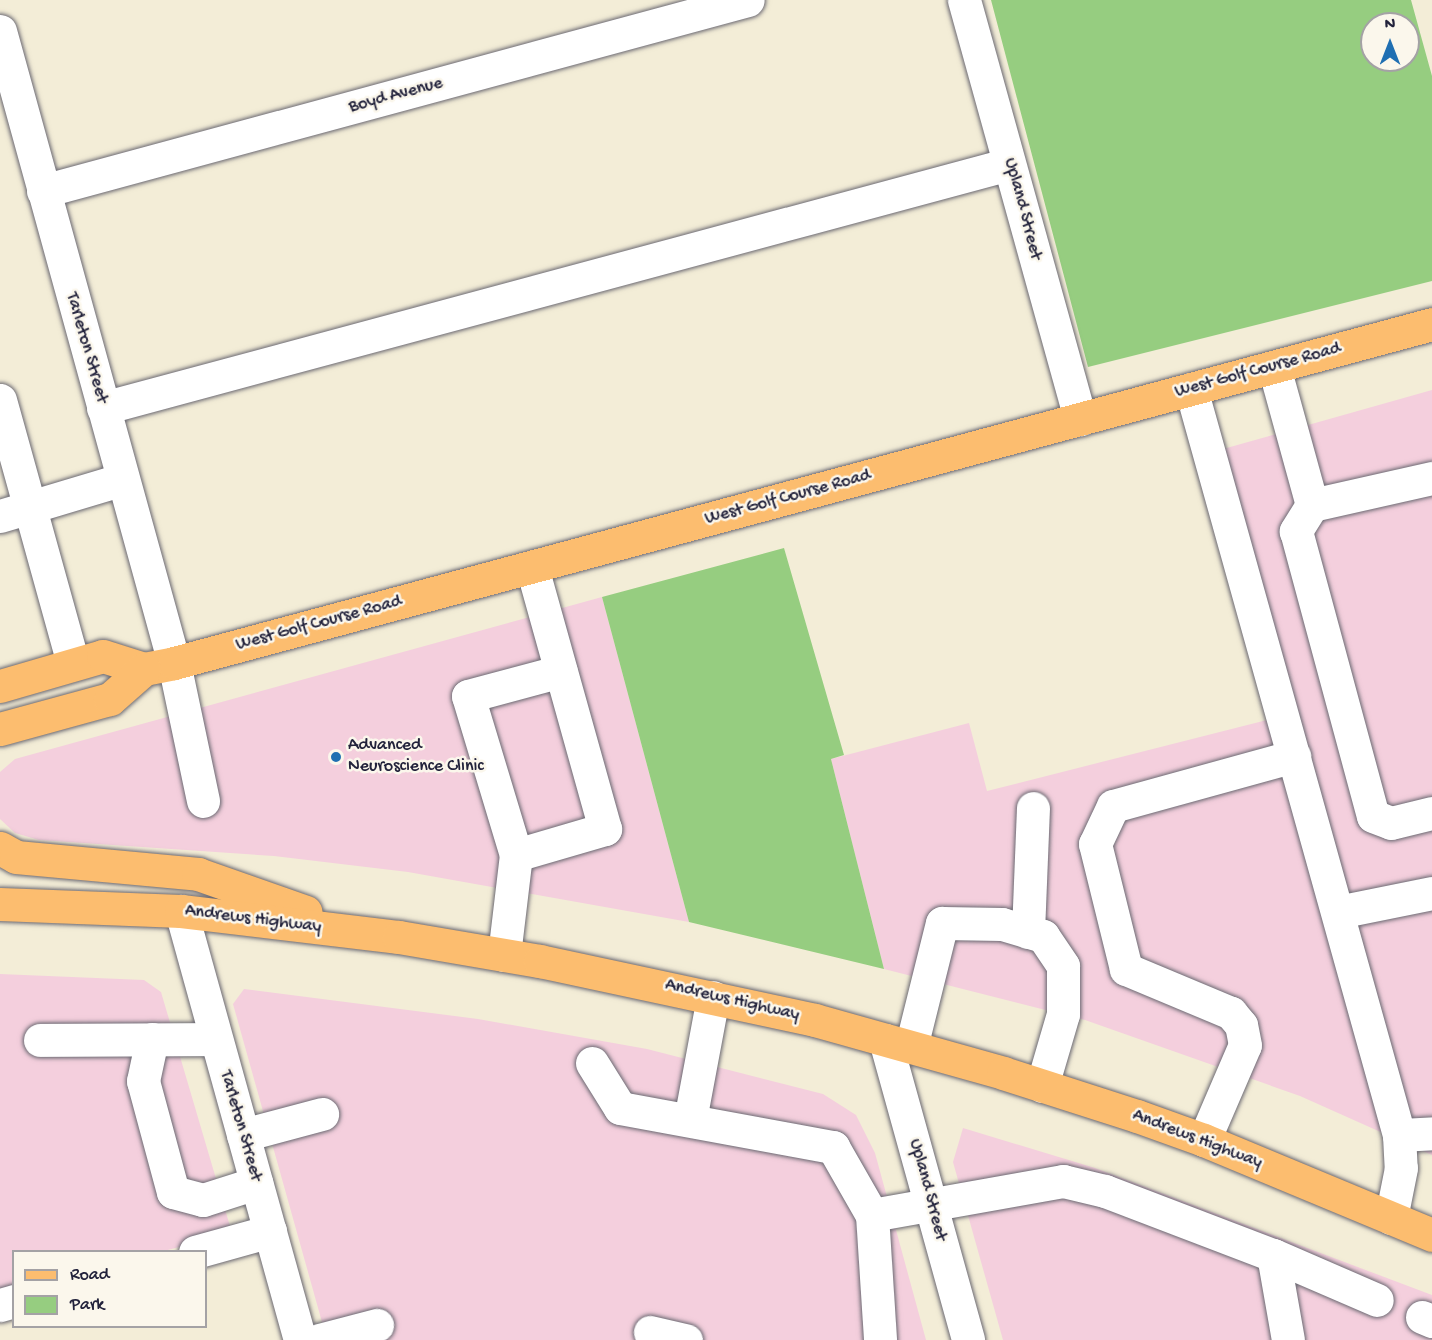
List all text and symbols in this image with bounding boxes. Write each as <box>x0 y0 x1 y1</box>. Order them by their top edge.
north arrow <box>1360 12 1420 72</box>
text: N <box>1385 16 1395 35</box>
street label: Boyd Avenue <box>347 73 445 119</box>
street label: Upland Street <box>998 156 1046 262</box>
street label: Tarleton Street <box>60 290 112 406</box>
street label: West Golf Course Road <box>1173 338 1343 404</box>
street label: West Golf Course Road <box>703 465 873 531</box>
street label: West Golf Course Road <box>234 591 404 657</box>
place label: Advanced Neuroscience Clinic <box>348 736 484 778</box>
marker: Advanced Neuroscience Clinic <box>329 750 343 764</box>
street label: Andrews Highway <box>184 901 322 939</box>
street label: Andrews Highway <box>663 975 801 1027</box>
street label: Tarleton Street <box>214 1068 266 1184</box>
street label: Andrews Highway <box>1129 1105 1265 1175</box>
street label: Upland Street <box>903 1137 951 1243</box>
legend <box>12 1250 207 1328</box>
text: Road <box>70 1265 109 1286</box>
text: Park <box>70 1295 104 1316</box>

